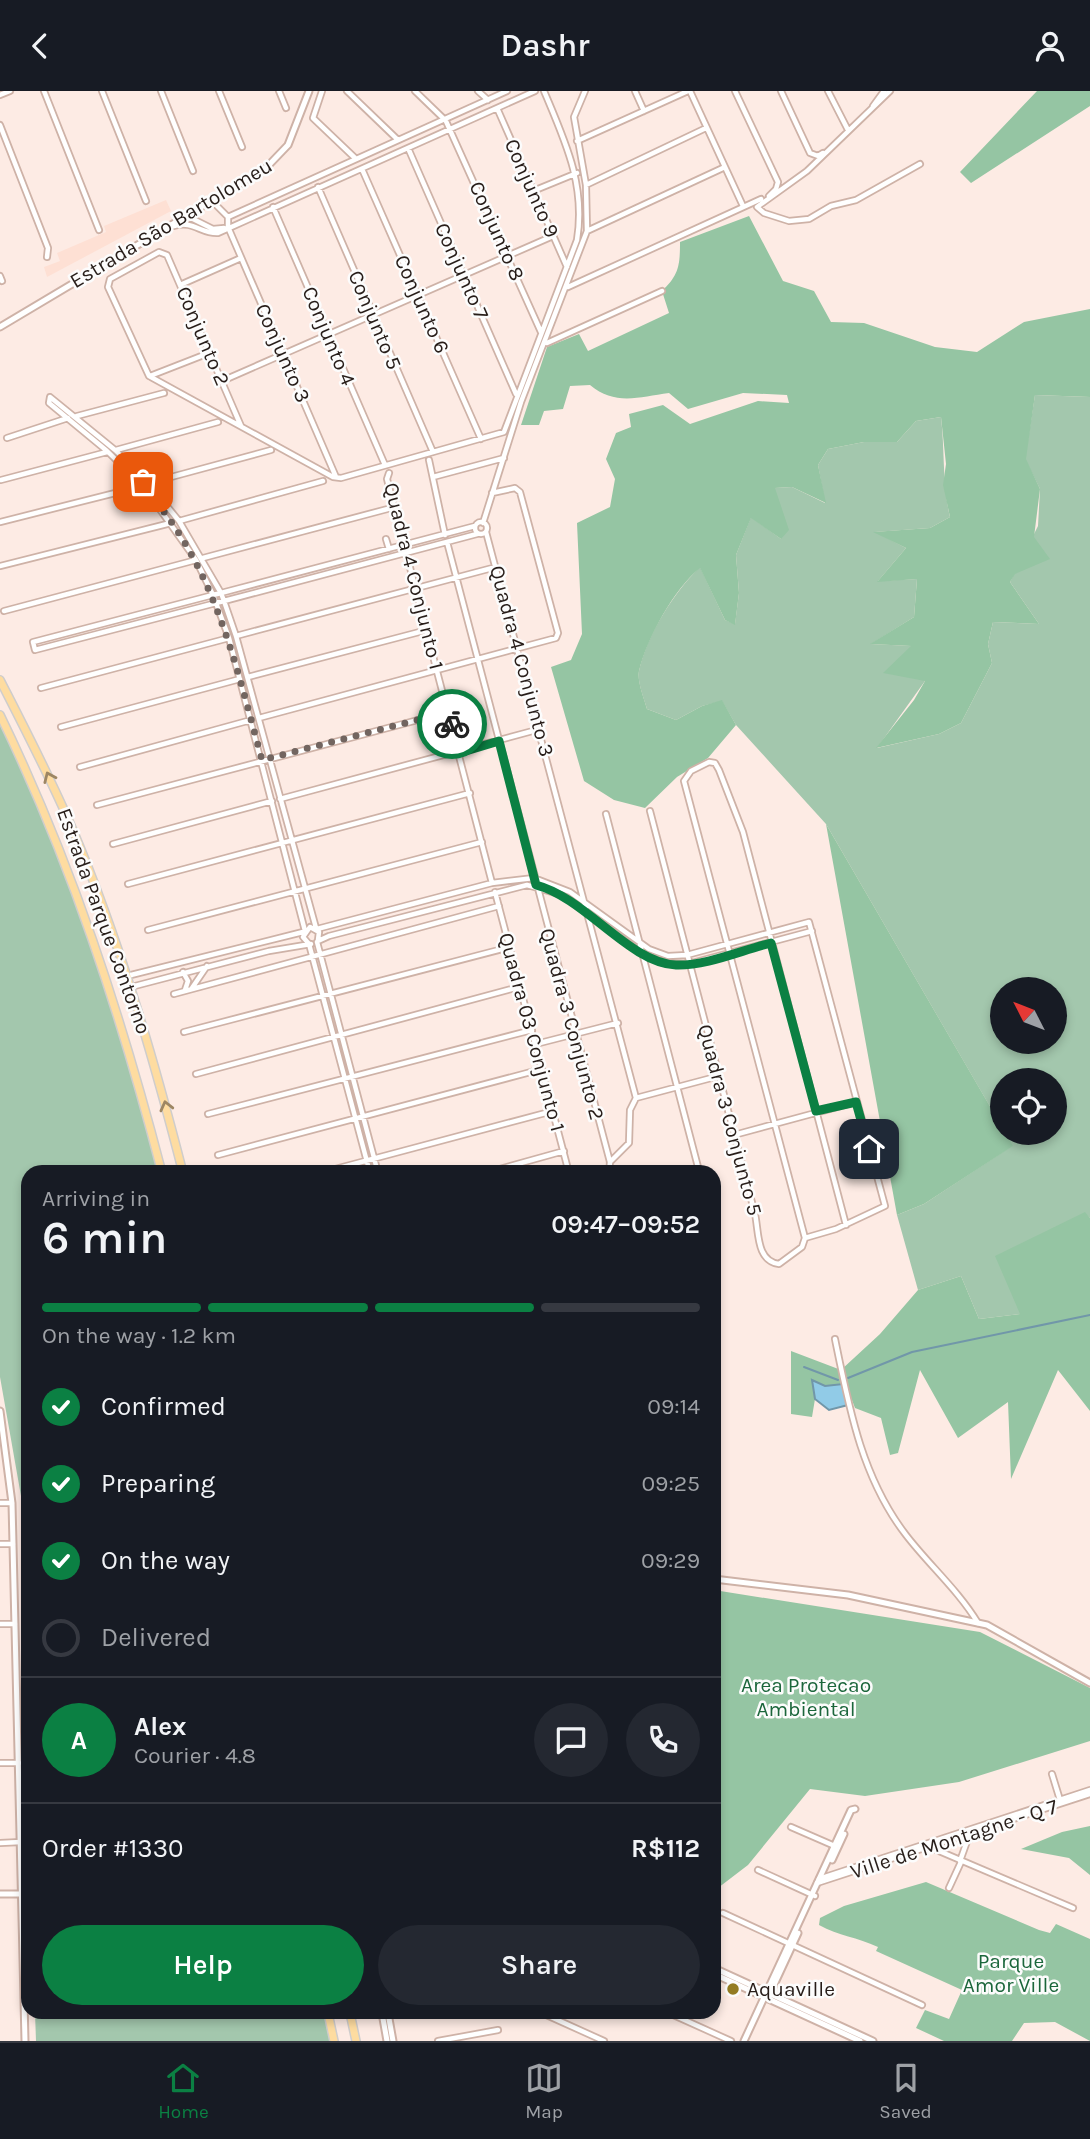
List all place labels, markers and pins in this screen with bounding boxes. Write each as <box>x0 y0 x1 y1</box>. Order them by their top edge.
pin <box>113 452 173 512</box>
pin <box>839 1119 899 1179</box>
place label: Aquaville <box>747 1977 835 2001</box>
marker: Aquaville <box>725 1981 741 1997</box>

